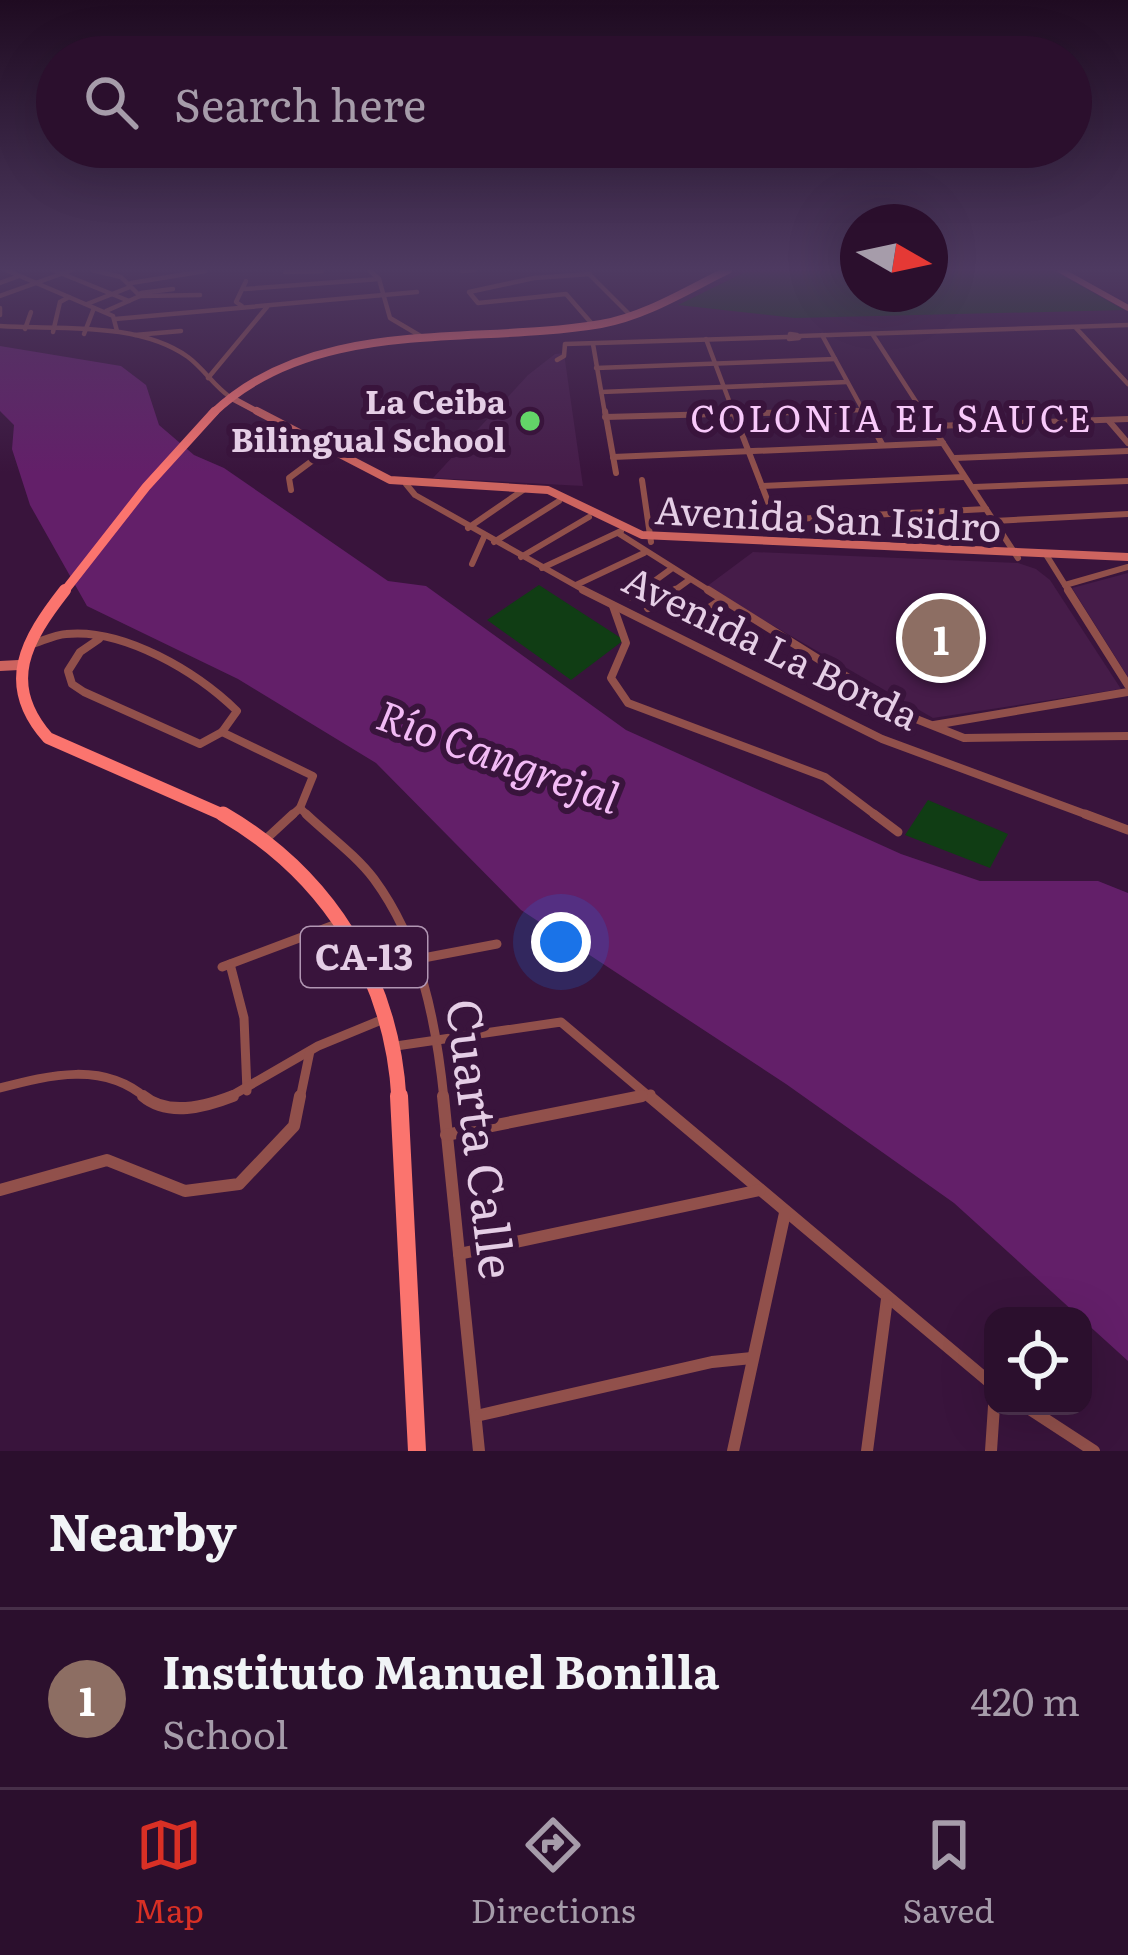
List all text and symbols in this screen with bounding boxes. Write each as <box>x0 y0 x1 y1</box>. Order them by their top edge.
search box <box>36 36 1092 168</box>
icon: search <box>78 69 144 135</box>
text: Search here <box>174 69 426 136</box>
north arrow <box>840 204 948 312</box>
place label: La Ceiba Bilingual School <box>231 375 507 462</box>
district label: COLONIA EL SAUCE <box>690 390 1094 443</box>
marker: La Ceiba Bilingual School <box>517 408 543 434</box>
street label: Avenida San Isidro <box>653 478 1003 554</box>
street label: Avenida La Borda <box>614 548 930 742</box>
pin: 1 <box>902 593 980 683</box>
water label: Río Cangrejal <box>369 682 629 827</box>
your location <box>531 912 591 972</box>
road number: CA-13 <box>301 927 427 987</box>
street label: Cuarta Calle <box>431 995 536 1282</box>
map controls <box>984 1307 1092 1415</box>
button: locate <box>984 1307 1092 1415</box>
text: Nearby <box>48 1491 237 1567</box>
text: Instituto Manuel Bonilla <box>162 1636 719 1703</box>
text: 1 <box>79 1670 95 1728</box>
text: 420 m <box>971 1670 1080 1728</box>
text: School <box>162 1703 288 1761</box>
tab: Map <box>133 1812 204 1933</box>
tab: Directions <box>471 1812 636 1933</box>
tab: Saved <box>903 1812 995 1933</box>

